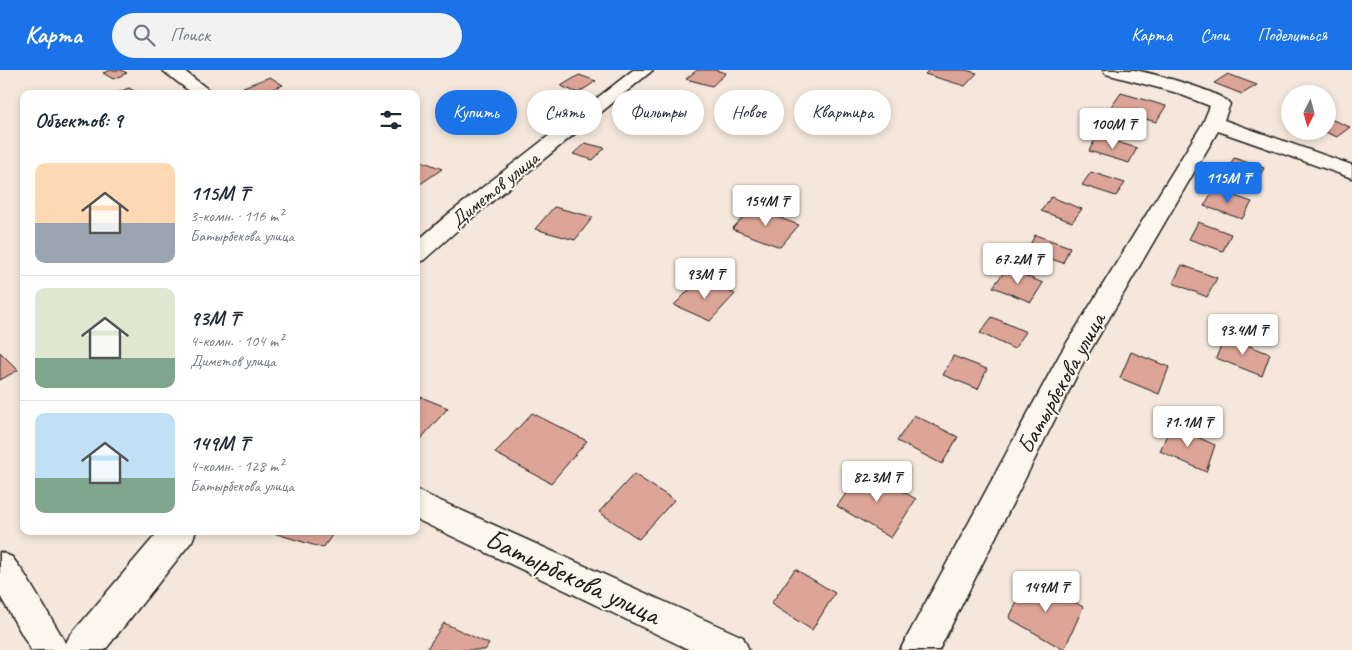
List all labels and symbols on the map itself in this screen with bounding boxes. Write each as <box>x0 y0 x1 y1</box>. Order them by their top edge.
north arrow <box>1281 85 1336 140</box>
pin: 100M ₸ <box>1072 108 1154 150</box>
street label: Диметов улица <box>445 145 545 233</box>
pin: 115M ₸ <box>1187 162 1269 204</box>
pin: 154M ₸ <box>725 184 807 227</box>
pin: 67.2M ₸ <box>972 242 1064 285</box>
pin: 93M ₸ <box>670 258 740 300</box>
street label: Батырбекова улица <box>1010 306 1113 459</box>
pin: 93.4M ₸ <box>1197 314 1289 356</box>
pin: 71.1M ₸ <box>1142 406 1234 448</box>
pin: 82.3M ₸ <box>831 460 923 503</box>
street label: Батырбекова улица <box>479 520 669 634</box>
pin: 149M ₸ <box>1005 570 1087 613</box>

